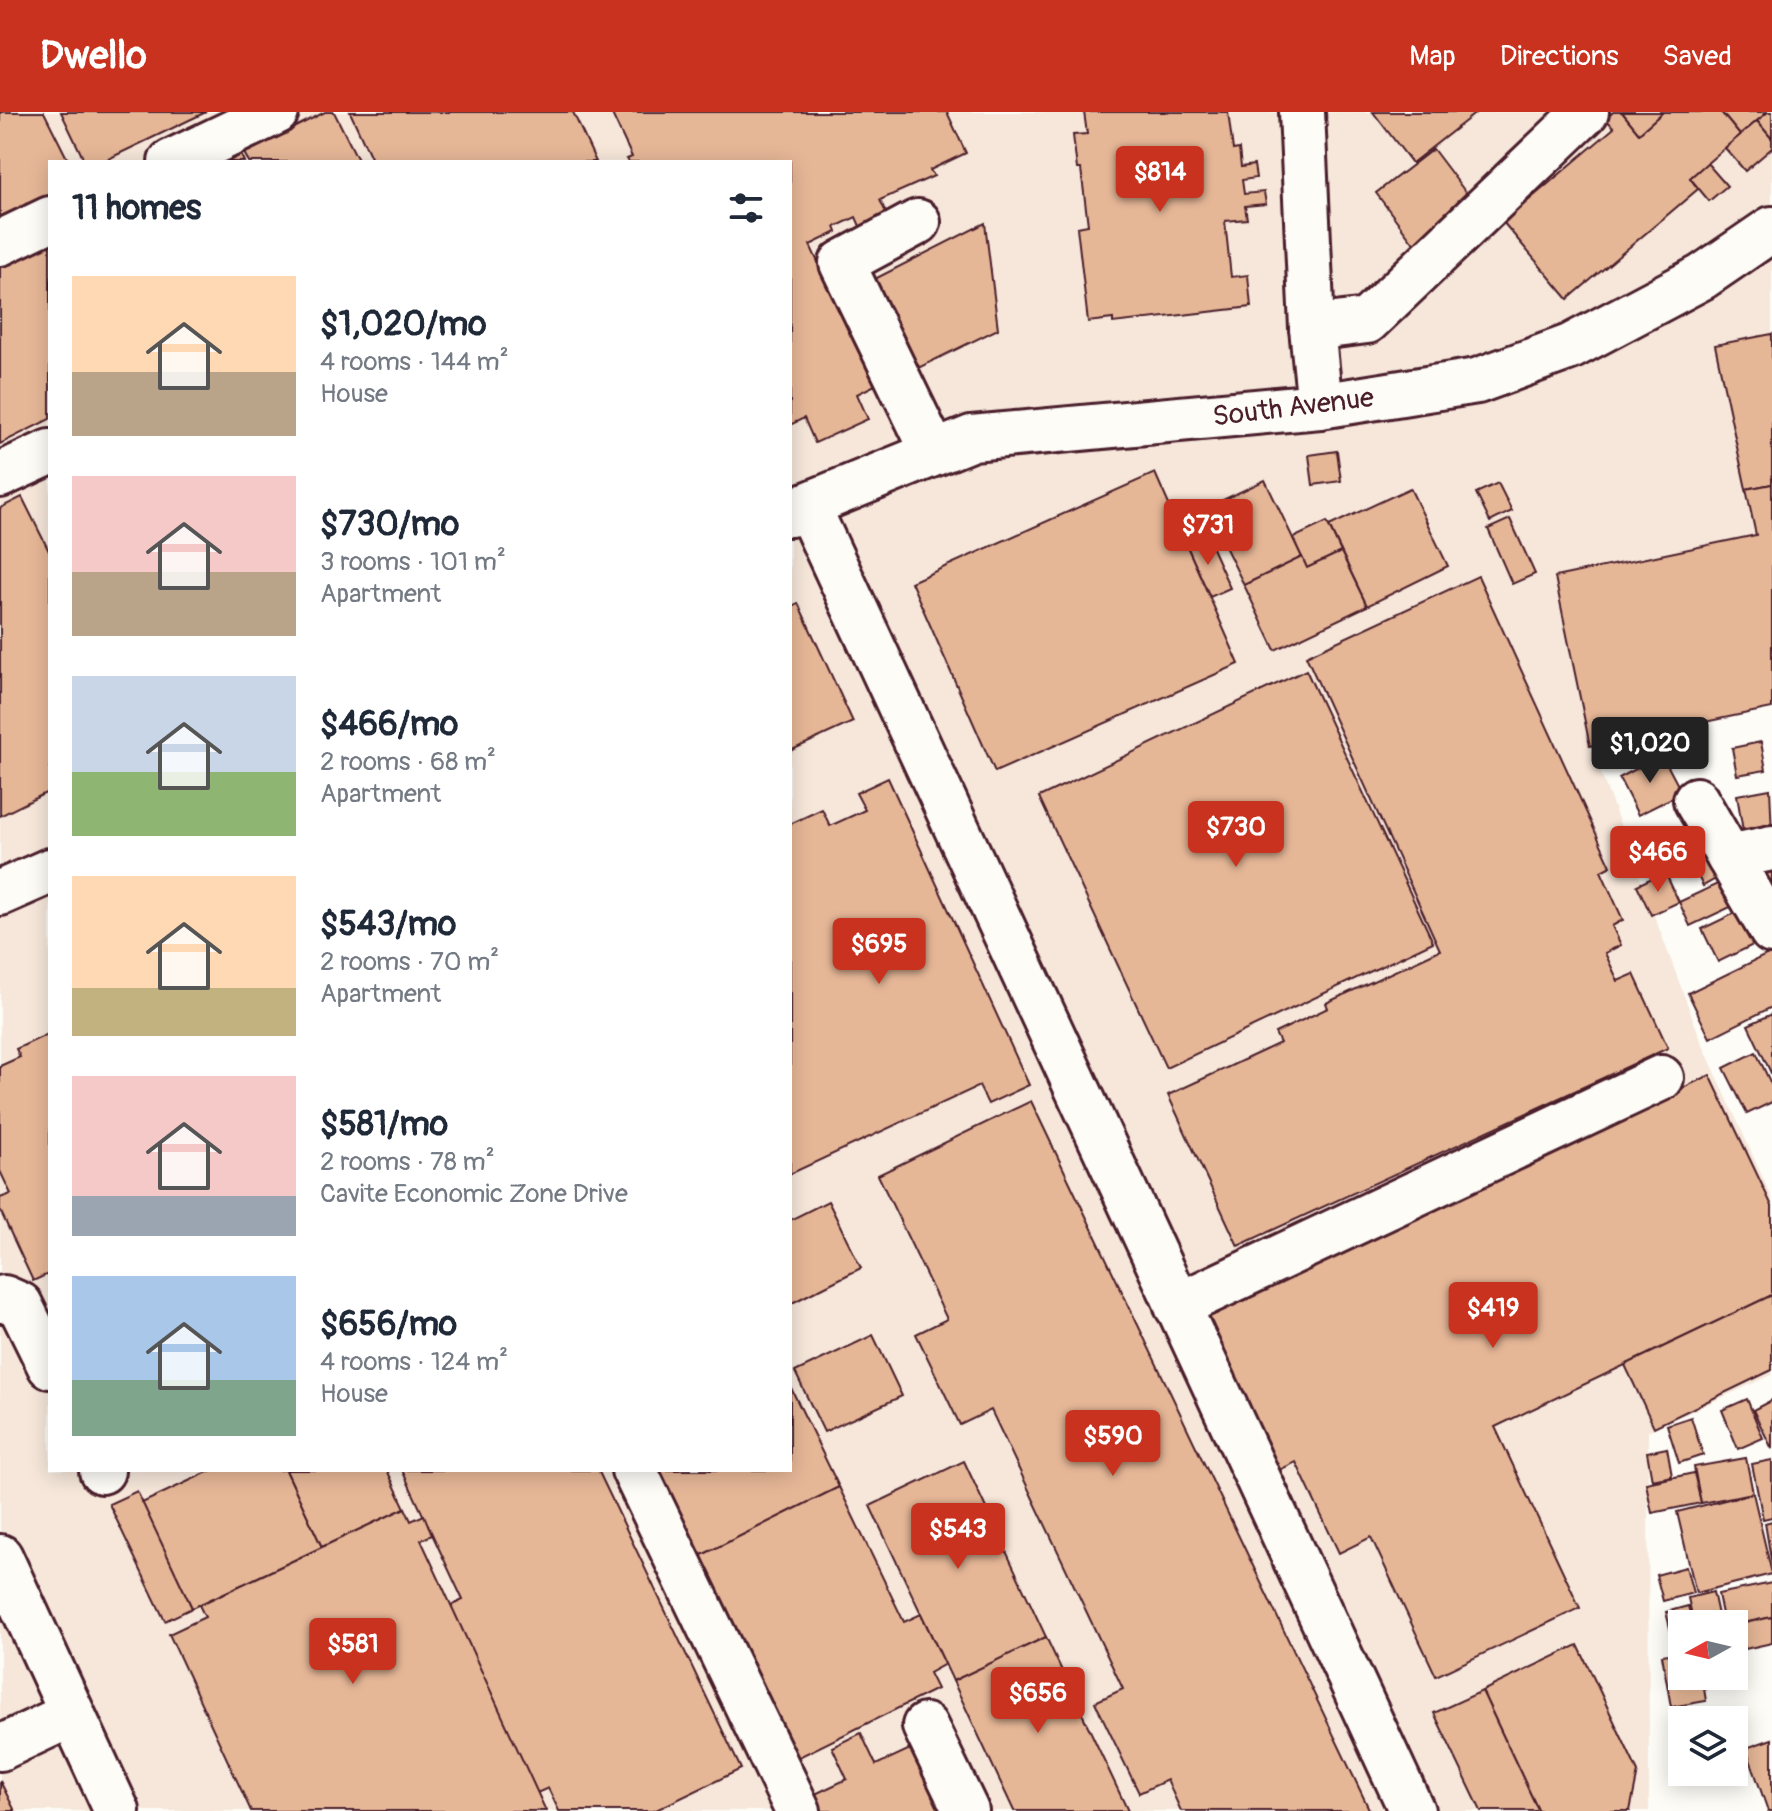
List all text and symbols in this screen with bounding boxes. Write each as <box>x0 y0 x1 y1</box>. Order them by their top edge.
text: Dwello <box>40 32 147 80</box>
text: Map <box>1409 39 1456 74</box>
text: Directions <box>1500 39 1619 74</box>
text: Saved <box>1663 39 1732 74</box>
pin: $814 <box>1113 146 1207 214</box>
text: $814 <box>1134 156 1186 188</box>
icon: filters <box>724 186 768 230</box>
text: 11 homes <box>72 187 201 230</box>
text: $1,020/mo <box>320 303 486 346</box>
icon: home <box>136 308 232 404</box>
text: 4 rooms · 144 m² <box>320 346 509 378</box>
text: House <box>320 378 388 410</box>
street label: South Avenue <box>1211 380 1376 435</box>
pin: $731 <box>1161 499 1255 567</box>
text: $730/mo <box>320 503 459 546</box>
icon: home <box>136 508 232 604</box>
text: $731 <box>1182 509 1234 541</box>
text: 3 rooms · 101 m² <box>320 546 506 578</box>
text: Apartment <box>320 578 441 610</box>
text: $466/mo <box>320 703 458 746</box>
icon: home <box>136 708 232 804</box>
pin: $1,020 <box>1585 717 1715 785</box>
text: $1,020 <box>1610 727 1690 759</box>
text: 2 rooms · 68 m² <box>320 746 496 778</box>
text: Apartment <box>320 778 441 810</box>
pin: $730 <box>1189 801 1283 869</box>
text: $730 <box>1206 811 1266 843</box>
pin: $466 <box>1611 826 1705 894</box>
text: $466 <box>1628 836 1688 868</box>
text: $543/mo <box>320 903 456 946</box>
icon: home <box>136 908 232 1004</box>
pin: $695 <box>832 918 926 986</box>
text: $695 <box>851 928 907 960</box>
text: 2 rooms · 70 m² <box>320 946 499 978</box>
text: Apartment <box>320 978 441 1010</box>
text: $581/mo <box>320 1103 448 1146</box>
icon: home <box>136 1108 232 1204</box>
text: 2 rooms · 78 m² <box>320 1146 495 1178</box>
text: Cavite Economic Zone Drive <box>320 1178 628 1210</box>
pin: $419 <box>1446 1282 1540 1350</box>
text: $419 <box>1467 1292 1519 1324</box>
text: $656/mo <box>320 1303 457 1346</box>
icon: home <box>136 1308 232 1404</box>
text: 4 rooms · 124 m² <box>320 1346 508 1378</box>
text: House <box>320 1378 388 1410</box>
pin: $590 <box>1066 1410 1160 1478</box>
text: $590 <box>1083 1420 1143 1452</box>
pin: $543 <box>911 1503 1005 1571</box>
text: $543 <box>929 1513 987 1545</box>
north arrow <box>1668 1610 1748 1690</box>
map controls <box>1668 1610 1748 1786</box>
pin: $581 <box>306 1618 400 1686</box>
text: $581 <box>327 1628 379 1660</box>
pin: $656 <box>991 1667 1085 1735</box>
text: $656 <box>1009 1677 1067 1709</box>
button: layers <box>1668 1706 1748 1786</box>

